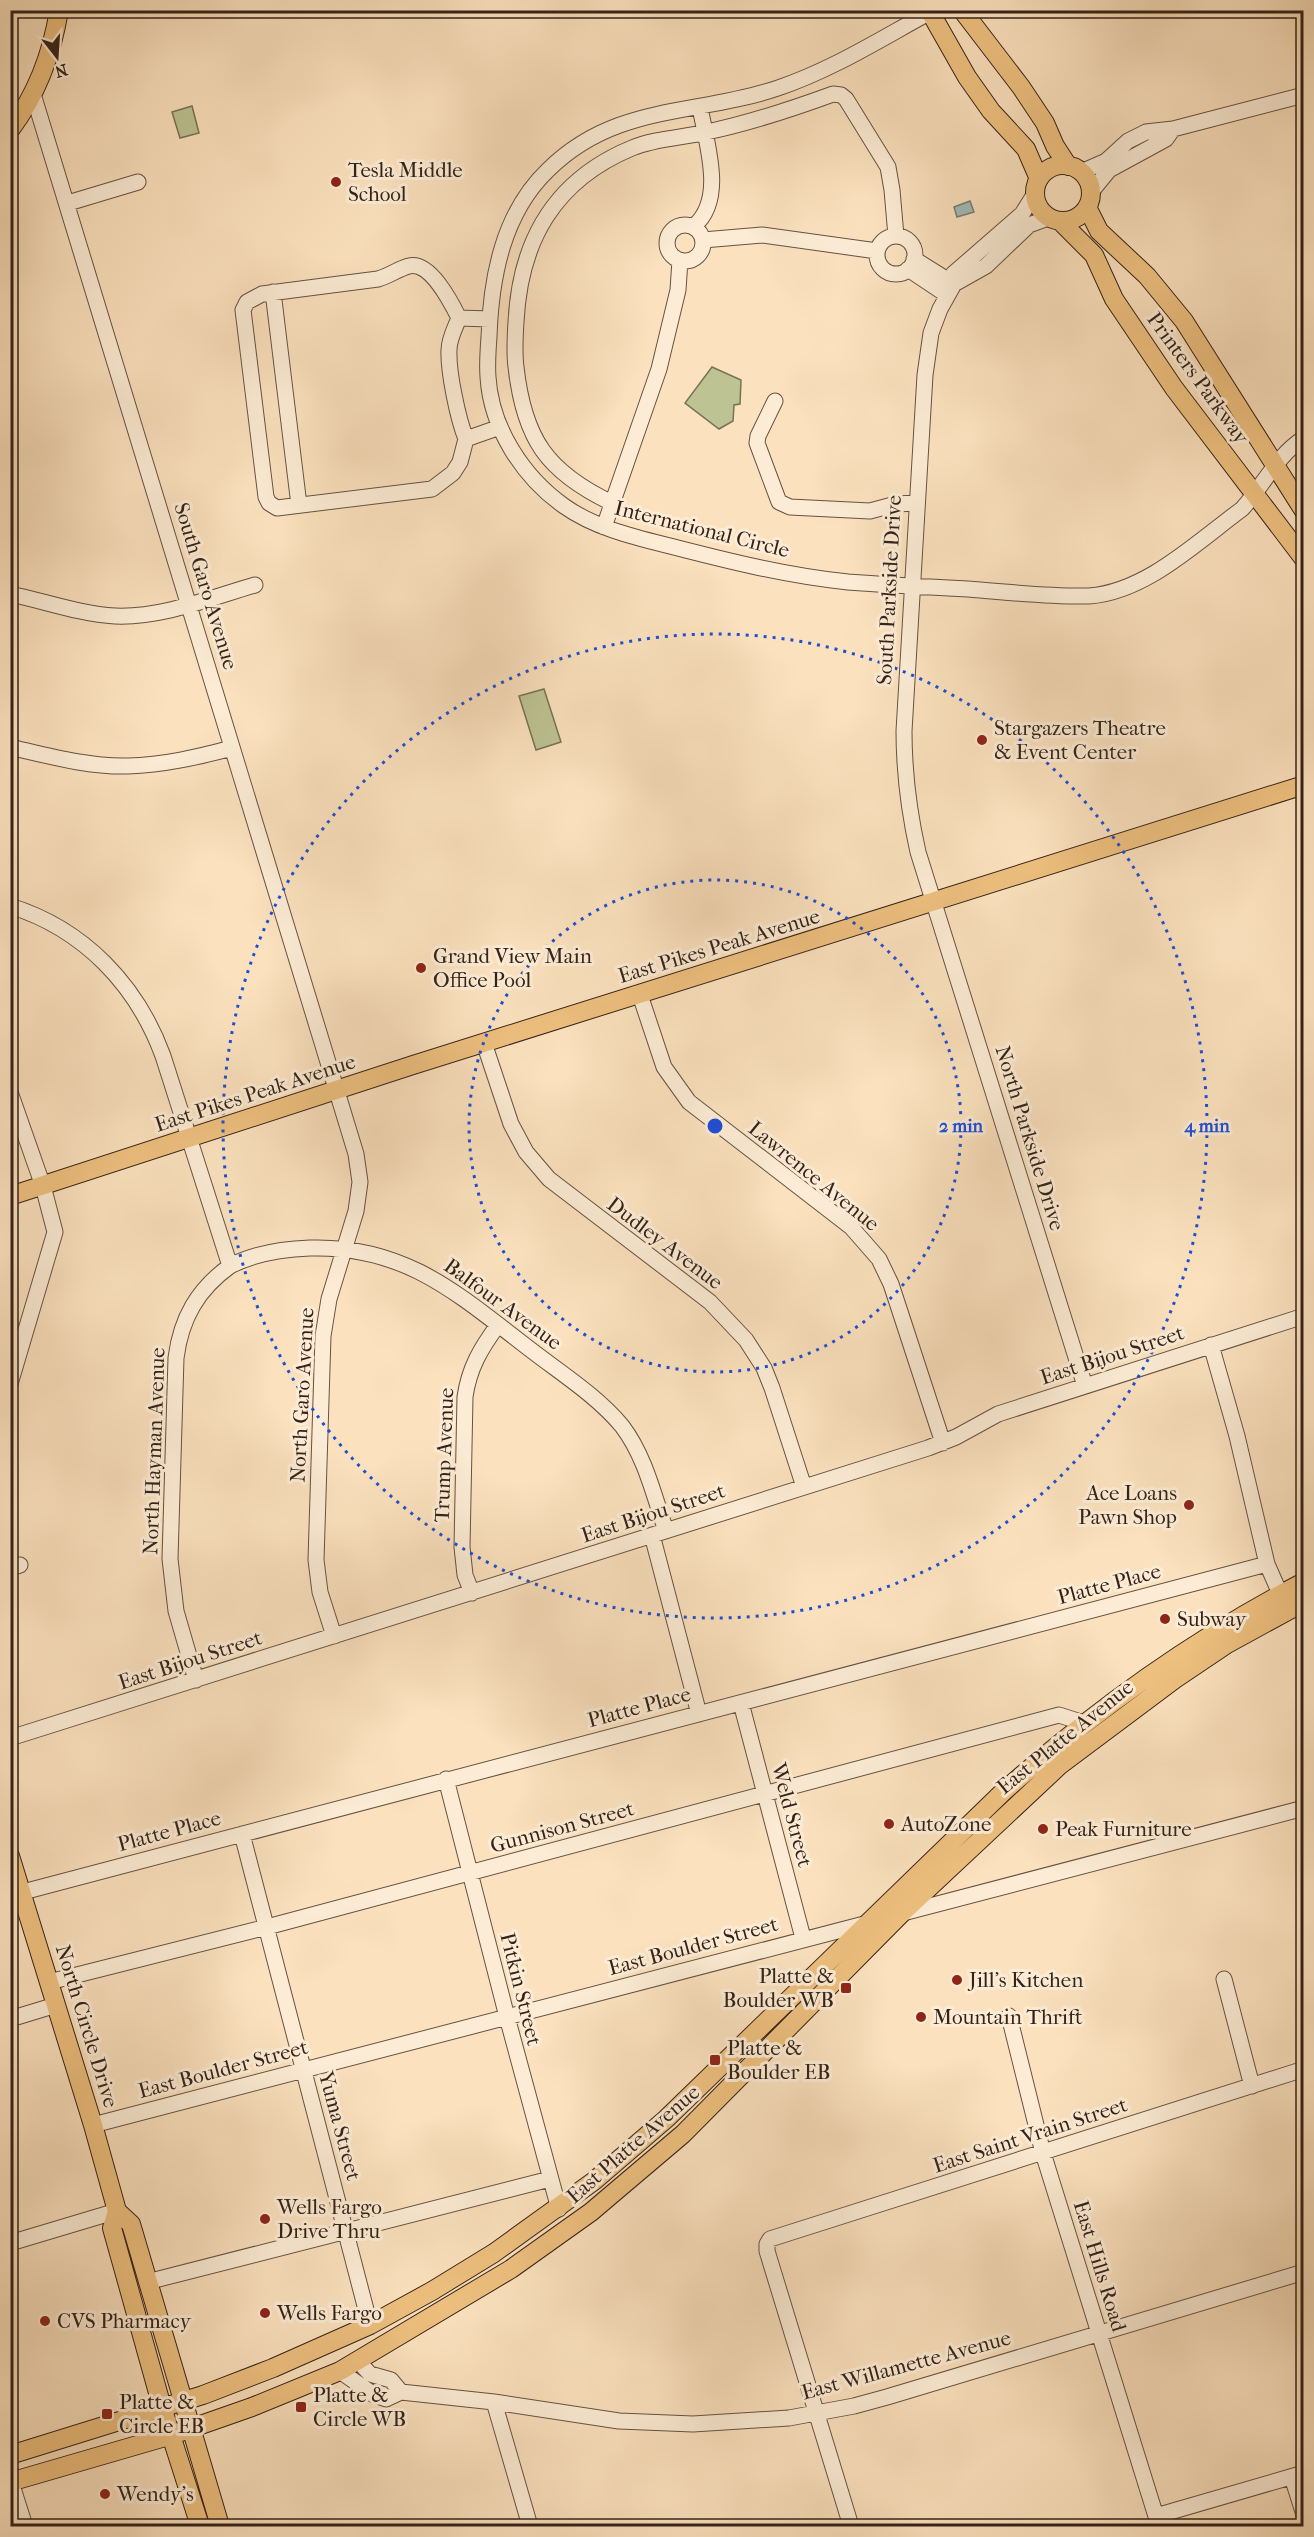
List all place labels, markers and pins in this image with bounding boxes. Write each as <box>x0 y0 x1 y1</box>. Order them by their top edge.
place label: Tesla Middle School <box>348 158 463 206</box>
marker: Tesla Middle School <box>329 175 343 189</box>
place label: Stargazers Theatre & Event Center <box>994 716 1166 764</box>
marker: Stargazers Theatre & Event Center <box>975 733 989 747</box>
place label: Grand View Main Office Pool <box>433 944 592 992</box>
marker: Grand View Main Office Pool <box>414 961 428 975</box>
centre of rings <box>705 1116 725 1136</box>
place label: Ace Loans Pawn Shop <box>1078 1481 1177 1529</box>
marker: Ace Loans Pawn Shop <box>1182 1498 1196 1512</box>
place label: Subway <box>1177 1607 1247 1631</box>
marker: Subway <box>1158 1612 1172 1626</box>
place label: AutoZone <box>900 1812 991 1836</box>
marker: AutoZone <box>882 1817 896 1831</box>
place label: Peak Furniture <box>1055 1817 1192 1841</box>
marker: Peak Furniture <box>1036 1822 1050 1836</box>
place label: Platte & Boulder WB <box>723 1964 834 2012</box>
place label: Jill's Kitchen <box>967 1968 1083 1992</box>
marker: Jill's Kitchen <box>950 1973 964 1987</box>
marker: Platte & Boulder WB <box>839 1981 853 1995</box>
place label: Mountain Thrift <box>933 2005 1083 2029</box>
marker: Mountain Thrift <box>914 2010 928 2024</box>
place label: Platte & Boulder EB <box>727 2036 830 2084</box>
marker: Platte & Boulder EB <box>708 2053 722 2067</box>
place label: Wells Fargo Drive Thru <box>276 2195 382 2243</box>
marker: Wells Fargo Drive Thru <box>258 2212 272 2226</box>
place label: Wells Fargo <box>276 2301 382 2325</box>
marker: Wells Fargo <box>258 2306 272 2320</box>
place label: CVS Pharmacy <box>57 2309 192 2333</box>
marker: CVS Pharmacy <box>38 2314 52 2328</box>
place label: Platte & Circle WB <box>313 2383 406 2431</box>
place label: Platte & Circle EB <box>119 2390 204 2438</box>
marker: Platte & Circle WB <box>294 2400 308 2414</box>
marker: Platte & Circle EB <box>100 2407 114 2421</box>
place label: Wendy's <box>116 2482 194 2506</box>
marker: Wendy's <box>98 2487 112 2501</box>

